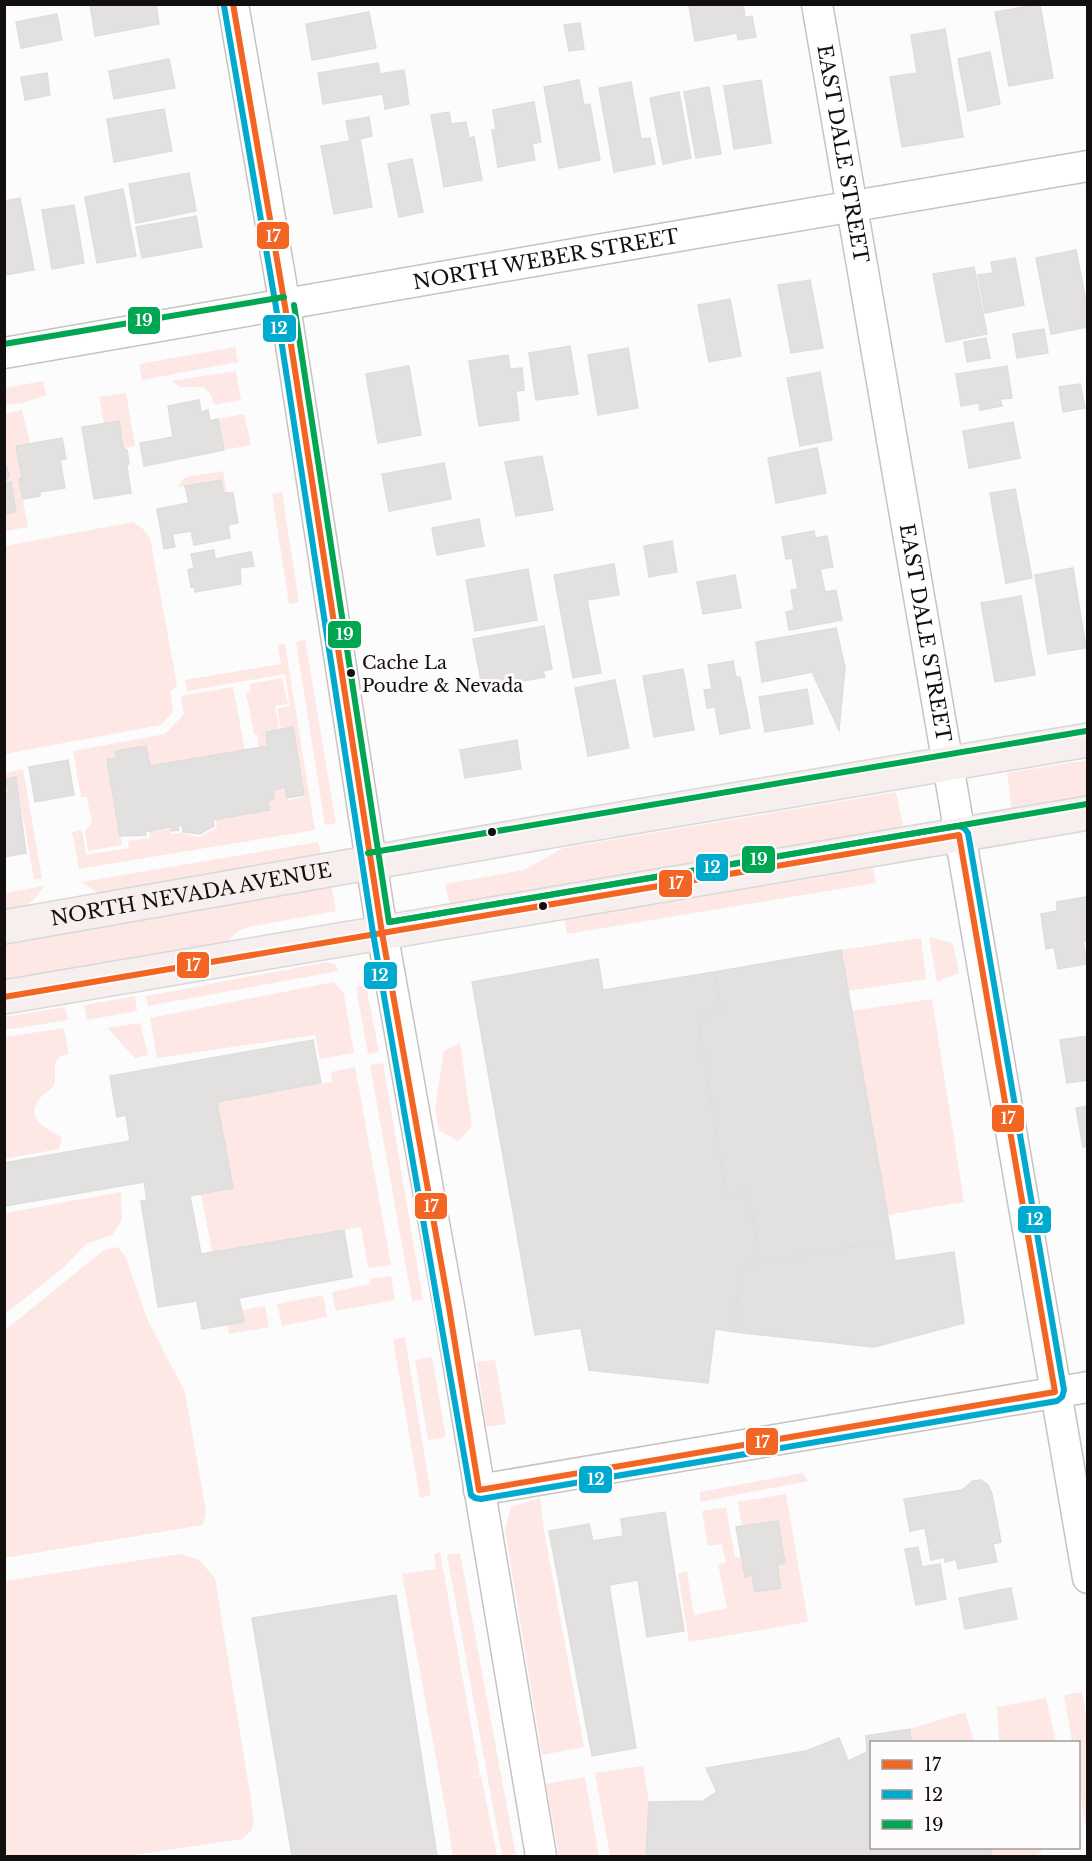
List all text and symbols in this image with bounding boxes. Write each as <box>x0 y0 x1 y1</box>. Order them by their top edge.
street label: EAST DALE STREET <box>812 43 873 265</box>
line badge: 17 <box>256 221 290 250</box>
street label: NORTH WEBER STREET <box>411 224 681 294</box>
text: 17 <box>265 226 281 246</box>
line badge: 19 <box>127 306 161 335</box>
text: 19 <box>135 310 153 330</box>
line badge: 12 <box>262 314 297 343</box>
text: 12 <box>270 318 288 338</box>
street label: EAST DALE STREET <box>895 522 956 744</box>
line badge: 19 <box>327 620 362 649</box>
text: 19 <box>336 624 354 644</box>
place label: Cache La Poudre & Nevada <box>362 652 523 697</box>
marker: Cache La Poudre & Nevada <box>345 667 357 679</box>
unlabelled marker <box>486 826 498 838</box>
line badge: 19 <box>741 845 776 874</box>
text: 19 <box>750 849 768 869</box>
line badge: 12 <box>695 853 729 882</box>
text: 12 <box>703 857 721 877</box>
street label: NORTH NEVADA AVENUE <box>49 858 334 931</box>
line badge: 17 <box>658 869 693 898</box>
text: 17 <box>668 873 684 893</box>
unlabelled marker <box>537 900 549 912</box>
line badge: 17 <box>176 951 210 979</box>
text: 17 <box>185 955 201 975</box>
line badge: 12 <box>363 961 398 990</box>
text: 12 <box>371 965 389 985</box>
line badge: 17 <box>991 1104 1025 1133</box>
text: 17 <box>1000 1108 1016 1128</box>
line badge: 17 <box>414 1192 448 1220</box>
text: 17 <box>423 1196 439 1216</box>
line badge: 12 <box>1017 1205 1052 1234</box>
text: 12 <box>1026 1209 1044 1229</box>
line badge: 17 <box>745 1427 779 1456</box>
text: 17 <box>754 1432 770 1452</box>
line badge: 12 <box>578 1465 613 1494</box>
text: 12 <box>587 1469 605 1489</box>
legend <box>870 1741 1080 1849</box>
text: 17 <box>924 1754 942 1776</box>
text: 12 <box>924 1784 943 1806</box>
text: 19 <box>924 1814 944 1836</box>

